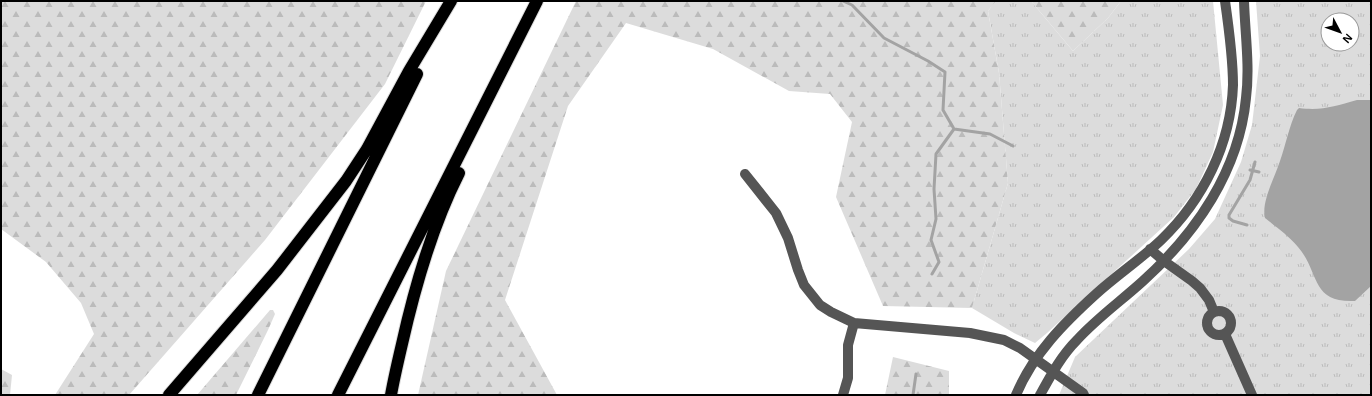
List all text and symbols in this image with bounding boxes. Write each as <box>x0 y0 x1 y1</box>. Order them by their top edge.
north arrow <box>1320 12 1360 52</box>
text: N <box>1340 32 1355 46</box>

